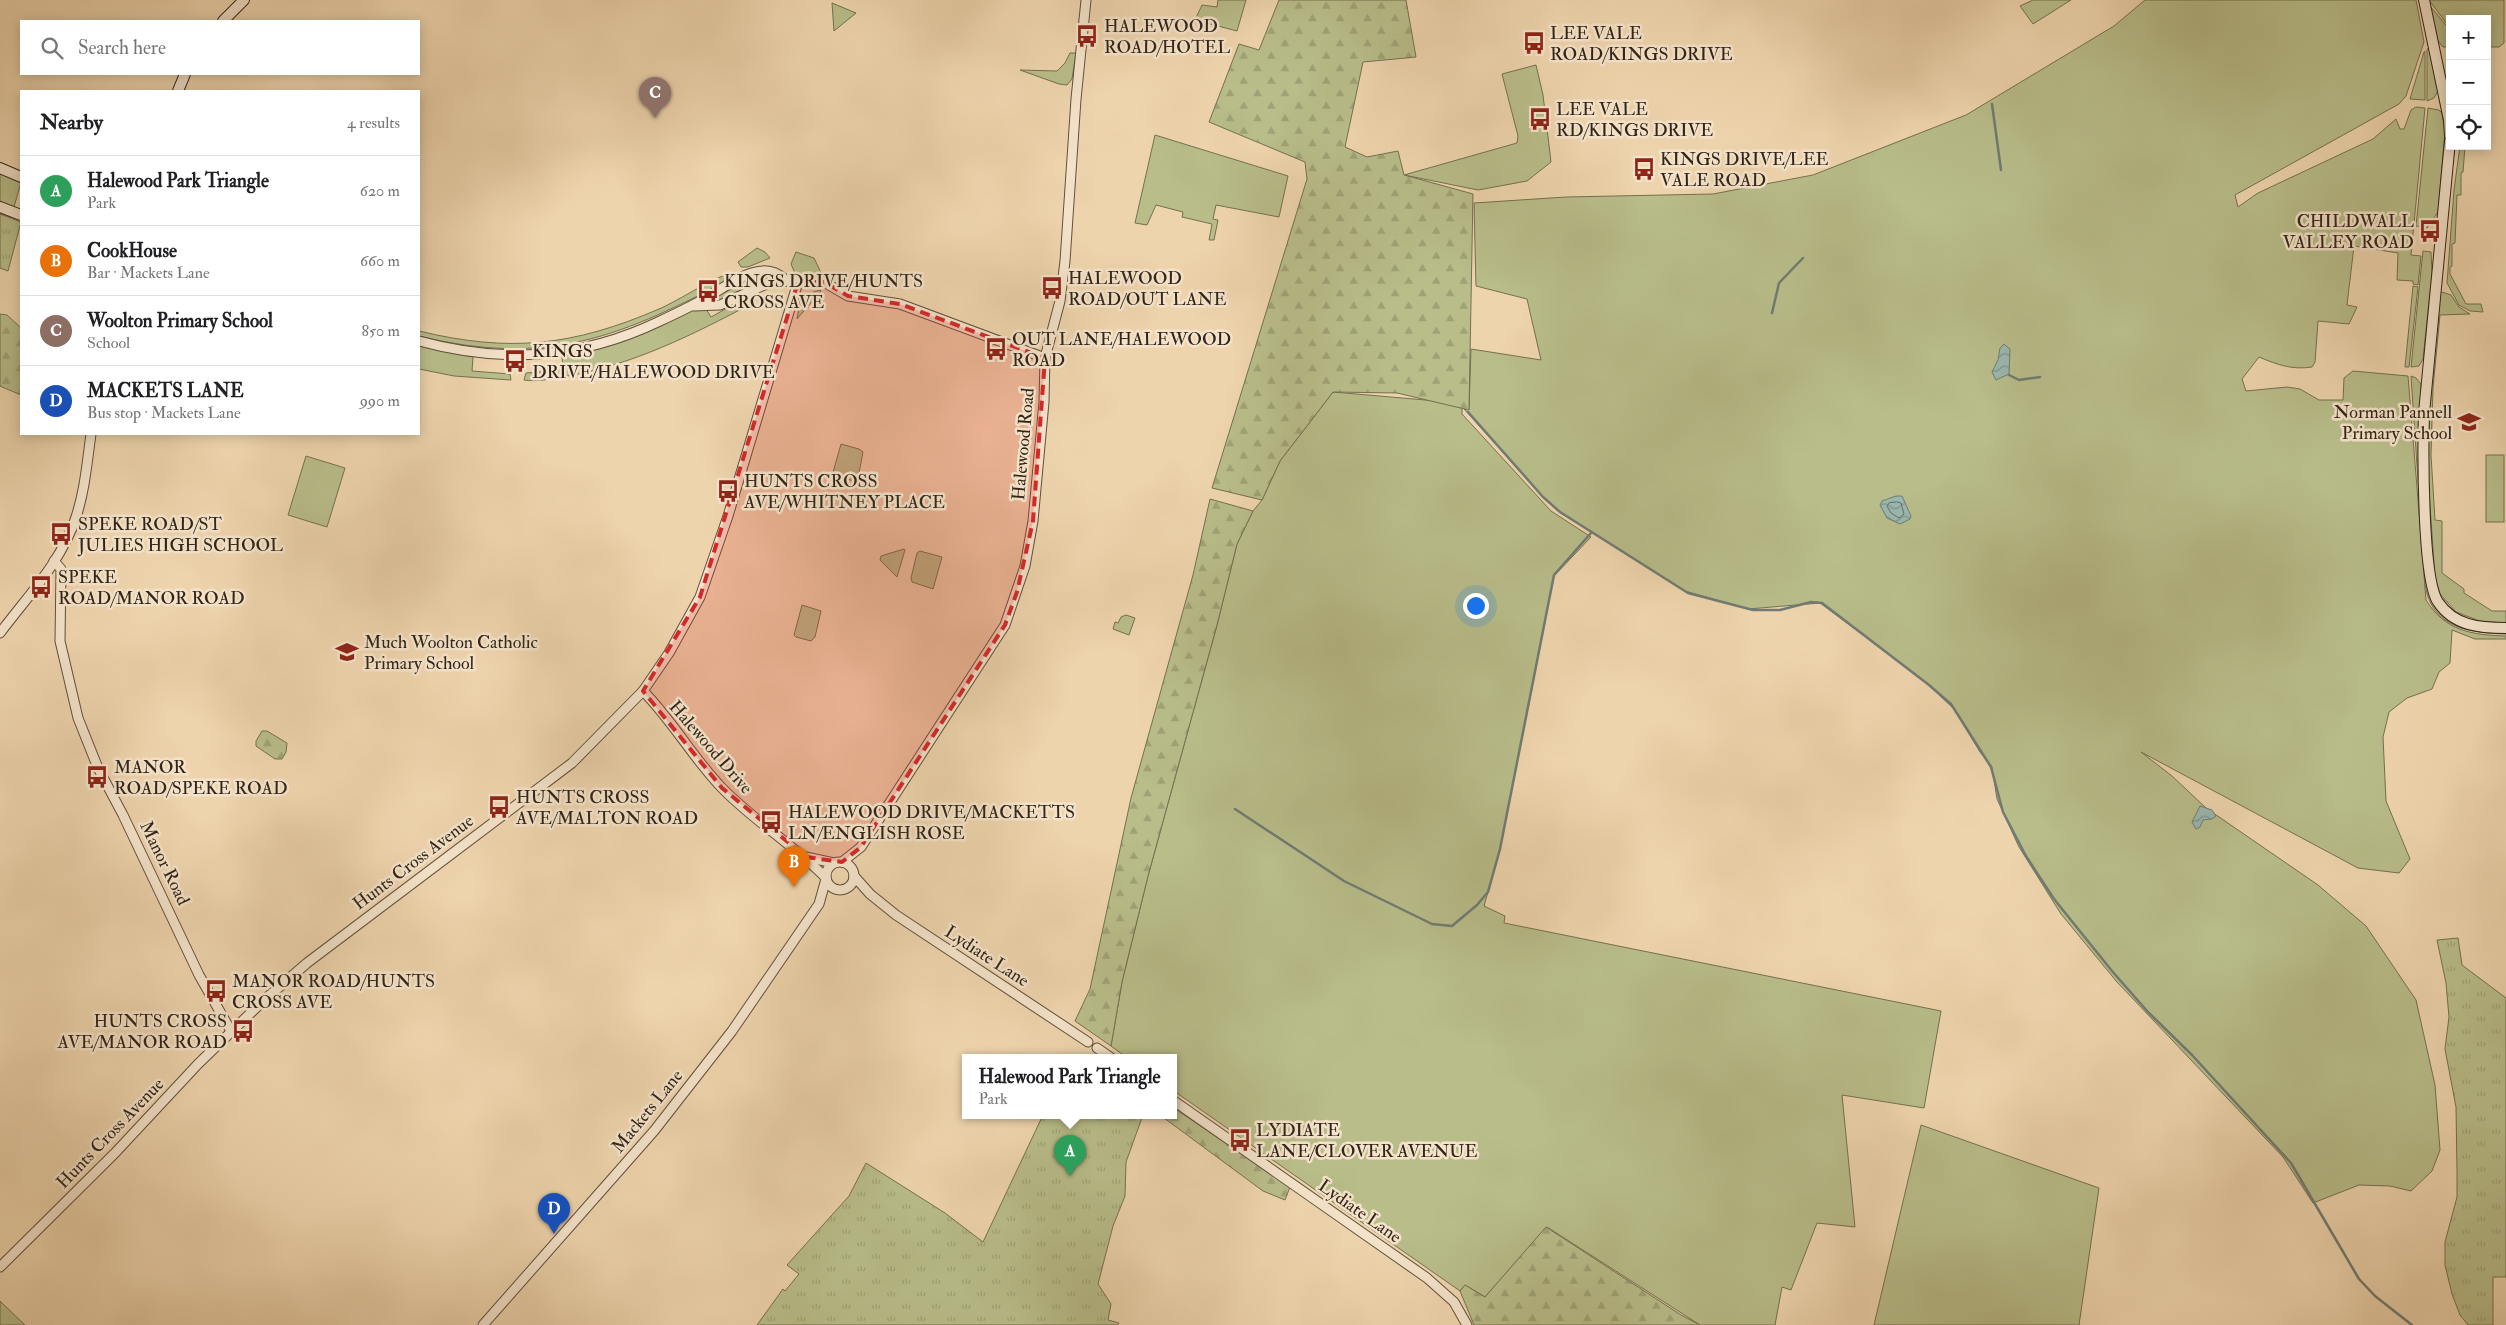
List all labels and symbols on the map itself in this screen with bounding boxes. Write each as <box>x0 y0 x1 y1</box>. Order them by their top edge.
place label: HALEWOOD ROAD/HOTEL <box>1104 15 1230 59</box>
place label: LEE VALE ROAD/KINGS DRIVE <box>1550 22 1733 66</box>
bus stop icon: HALEWOOD ROAD/HOTEL <box>1074 23 1100 49</box>
bus stop icon: LEE VALE ROAD/KINGS DRIVE <box>1521 30 1547 56</box>
pin: C <box>639 77 671 118</box>
place label: LEE VALE RD/KINGS DRIVE <box>1556 98 1713 142</box>
bus stop icon: LEE VALE RD/KINGS DRIVE <box>1527 106 1553 132</box>
place label: KINGS DRIVE/LEE VALE ROAD <box>1660 148 1829 192</box>
bus stop icon: KINGS DRIVE/LEE VALE ROAD <box>1631 156 1657 182</box>
place label: CHILDWALL VALLEY ROAD <box>2283 210 2414 254</box>
bus stop icon: CHILDWALL VALLEY ROAD <box>2417 218 2443 244</box>
place label: HALEWOOD ROAD/OUT LANE <box>1068 267 1226 311</box>
place label: KINGS DRIVE/HUNTS CROSS AVE <box>724 270 923 314</box>
bus stop icon: HALEWOOD ROAD/OUT LANE <box>1039 275 1065 301</box>
bus stop icon: KINGS DRIVE/HUNTS CROSS AVE <box>695 278 721 304</box>
place label: OUT LANE/HALEWOOD ROAD <box>1012 328 1231 372</box>
bus stop icon: OUT LANE/HALEWOOD ROAD <box>983 336 1009 362</box>
place label: KINGS DRIVE/HALEWOOD DRIVE <box>532 340 775 384</box>
bus stop icon: KINGS DRIVE/HALEWOOD DRIVE <box>502 348 528 374</box>
street label: Halewood Road <box>1007 387 1040 501</box>
place label: Norman Pannell Primary School <box>2334 401 2452 445</box>
school or university icon: Norman Pannell Primary School <box>2456 409 2482 435</box>
place label: HUNTS CROSS AVE/WHITNEY PLACE <box>743 470 945 514</box>
bus stop icon: HUNTS CROSS AVE/WHITNEY PLACE <box>715 478 741 504</box>
place label: SPEKE ROAD/ST JULIES HIGH SCHOOL <box>77 513 283 557</box>
bus stop icon: SPEKE ROAD/ST JULIES HIGH SCHOOL <box>48 521 74 547</box>
place label: SPEKE ROAD/MANOR ROAD <box>58 566 245 610</box>
bus stop icon: SPEKE ROAD/MANOR ROAD <box>28 574 54 600</box>
your location <box>1463 593 1489 619</box>
place label: Much Woolton Catholic Primary School <box>364 631 538 675</box>
school or university icon: Much Woolton Catholic Primary School <box>334 639 360 665</box>
street label: Halewood Drive <box>664 696 758 799</box>
place label: MANOR ROAD/SPEKE ROAD <box>114 756 288 800</box>
bus stop icon: MANOR ROAD/SPEKE ROAD <box>84 764 110 790</box>
place label: HUNTS CROSS AVE/MALTON ROAD <box>515 786 698 830</box>
bus stop icon: HUNTS CROSS AVE/MALTON ROAD <box>486 794 512 820</box>
place label: HALEWOOD DRIVE/MACKETTS LN/ENGLISH ROSE <box>788 801 1075 845</box>
street label: Hunts Cross Avenue <box>348 809 479 915</box>
bus stop icon: HALEWOOD DRIVE/MACKETTS LN/ENGLISH ROSE <box>758 809 784 835</box>
street label: Manor Road <box>134 817 195 909</box>
pin: B <box>778 846 810 887</box>
street label: Lydiate Lane <box>940 921 1034 993</box>
place label: MANOR ROAD/HUNTS CROSS AVE <box>232 970 435 1014</box>
bus stop icon: MANOR ROAD/HUNTS CROSS AVE <box>203 978 229 1004</box>
place label: HUNTS CROSS AVE/MANOR ROAD <box>56 1010 227 1054</box>
bus stop icon: HUNTS CROSS AVE/MANOR ROAD <box>230 1018 256 1044</box>
street label: Mackets Lane <box>607 1065 688 1158</box>
street label: Hunts Cross Avenue <box>52 1073 169 1194</box>
place label: LYDIATE LANE/CLOVER AVENUE <box>1256 1119 1477 1163</box>
bus stop icon: LYDIATE LANE/CLOVER AVENUE <box>1227 1127 1253 1153</box>
pin: A <box>1054 1135 1086 1176</box>
street label: Lydiate Lane <box>1314 1174 1406 1249</box>
pin: D <box>538 1193 570 1234</box>

